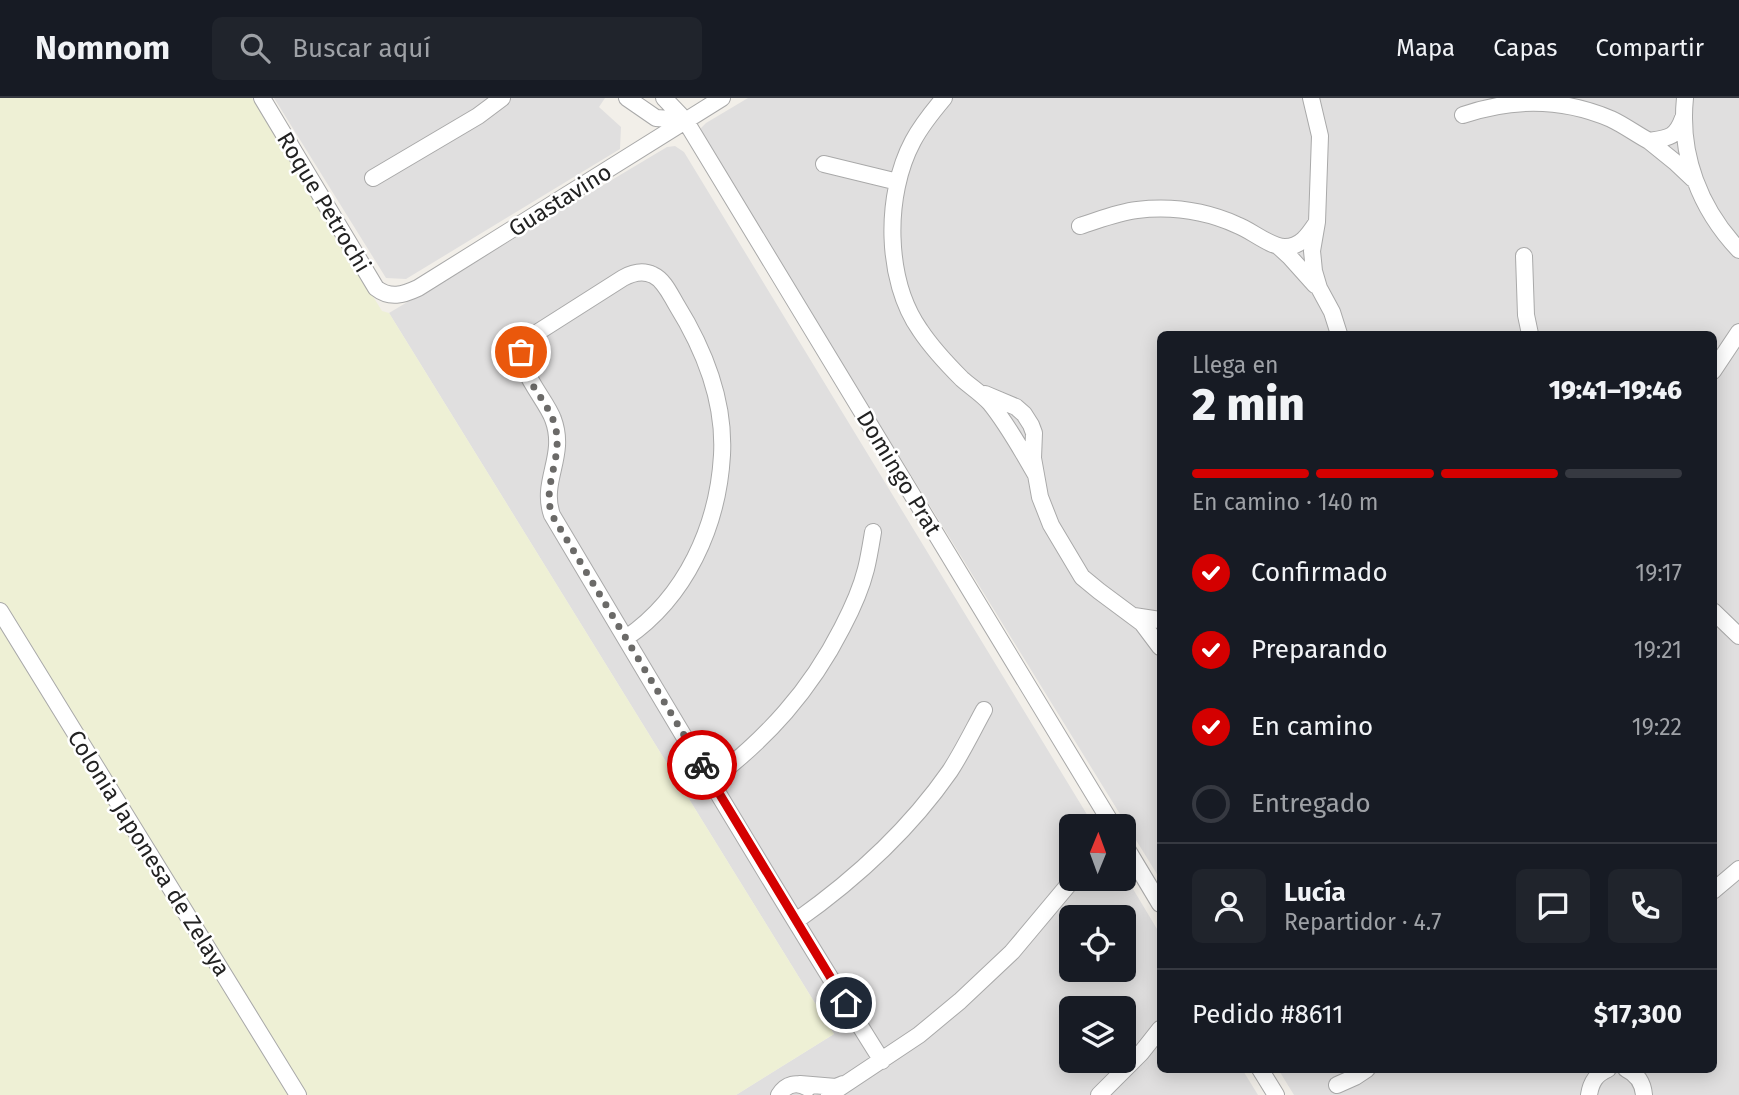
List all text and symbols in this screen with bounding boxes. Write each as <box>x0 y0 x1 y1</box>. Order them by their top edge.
search box <box>212 17 702 80</box>
text: Nomnom <box>35 28 170 68</box>
icon: search <box>236 29 274 67</box>
text: Buscar aquí <box>292 33 431 64</box>
text: Mapa <box>1396 34 1455 62</box>
text: Capas <box>1493 34 1557 62</box>
text: Compartir <box>1595 34 1704 62</box>
street label: Roque Petrochi <box>271 127 377 277</box>
street label: Guastavino <box>503 157 617 243</box>
pin <box>491 322 551 382</box>
icon: bag <box>502 333 540 371</box>
text: Llega en <box>1192 351 1278 379</box>
text: 19:41–19:46 <box>1549 375 1682 406</box>
text: 2 min <box>1192 377 1305 432</box>
street label: Domingo Prat <box>851 405 948 541</box>
text: En camino · 140 m <box>1192 488 1379 516</box>
icon: check <box>1192 554 1230 592</box>
text: Confirmado <box>1251 557 1388 588</box>
text: 19:17 <box>1635 559 1682 587</box>
icon: check <box>1192 631 1230 669</box>
text: Preparando <box>1251 634 1388 665</box>
text: 19:21 <box>1634 636 1682 664</box>
icon: check <box>1192 708 1230 746</box>
text: En camino <box>1251 711 1373 742</box>
text: 19:22 <box>1632 713 1682 741</box>
street label: Colonia Japonesa de Zelaya <box>62 725 236 981</box>
courier <box>667 730 737 800</box>
icon: bike <box>683 746 721 784</box>
text: Entregado <box>1251 788 1371 819</box>
north arrow <box>1059 814 1136 891</box>
map controls <box>1059 814 1136 1073</box>
button: person <box>1192 869 1266 943</box>
button: chat <box>1516 869 1590 943</box>
button: phone <box>1608 869 1682 943</box>
text: Lucía <box>1284 877 1346 908</box>
button: locate <box>1059 905 1136 982</box>
text: Repartidor · 4.7 <box>1284 908 1441 936</box>
pin <box>816 973 876 1033</box>
icon: home <box>827 984 865 1022</box>
button: layers <box>1059 996 1136 1073</box>
text: Pedido #8611 <box>1192 999 1344 1030</box>
text: $17,300 <box>1594 999 1682 1030</box>

